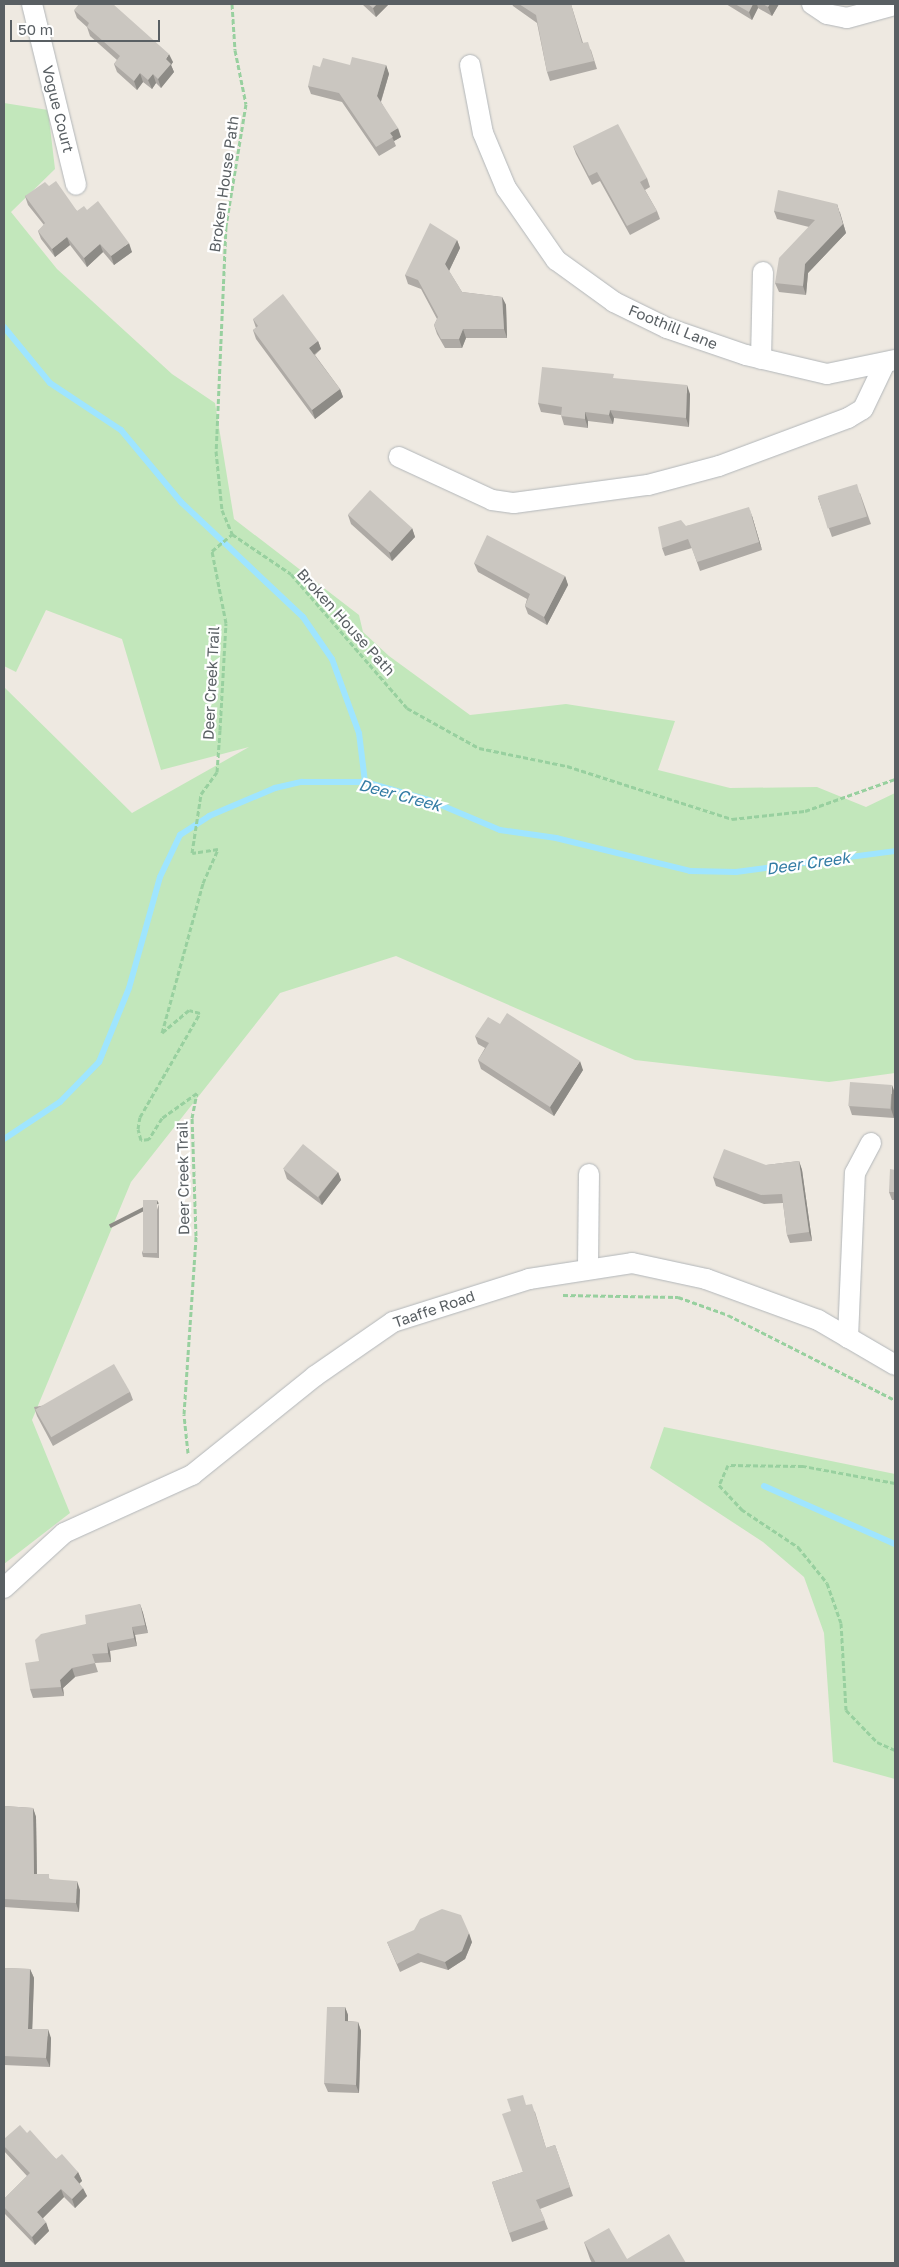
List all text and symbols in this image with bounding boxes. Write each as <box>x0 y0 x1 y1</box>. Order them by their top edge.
scale bar <box>12 10 162 42</box>
text: 50 m <box>18 20 53 38</box>
street label: Vogue Court <box>38 63 78 155</box>
street label: Broken House Path <box>206 115 242 253</box>
street label: Foothill Lane <box>626 301 720 353</box>
street label: Broken House Path <box>293 565 399 679</box>
street label: Deer Creek Trail <box>199 626 223 740</box>
water label: Deer Creek <box>357 775 443 815</box>
water label: Deer Creek <box>765 848 851 878</box>
street label: Deer Creek Trail <box>173 1121 193 1235</box>
street label: Taaffe Road <box>391 1287 477 1331</box>

